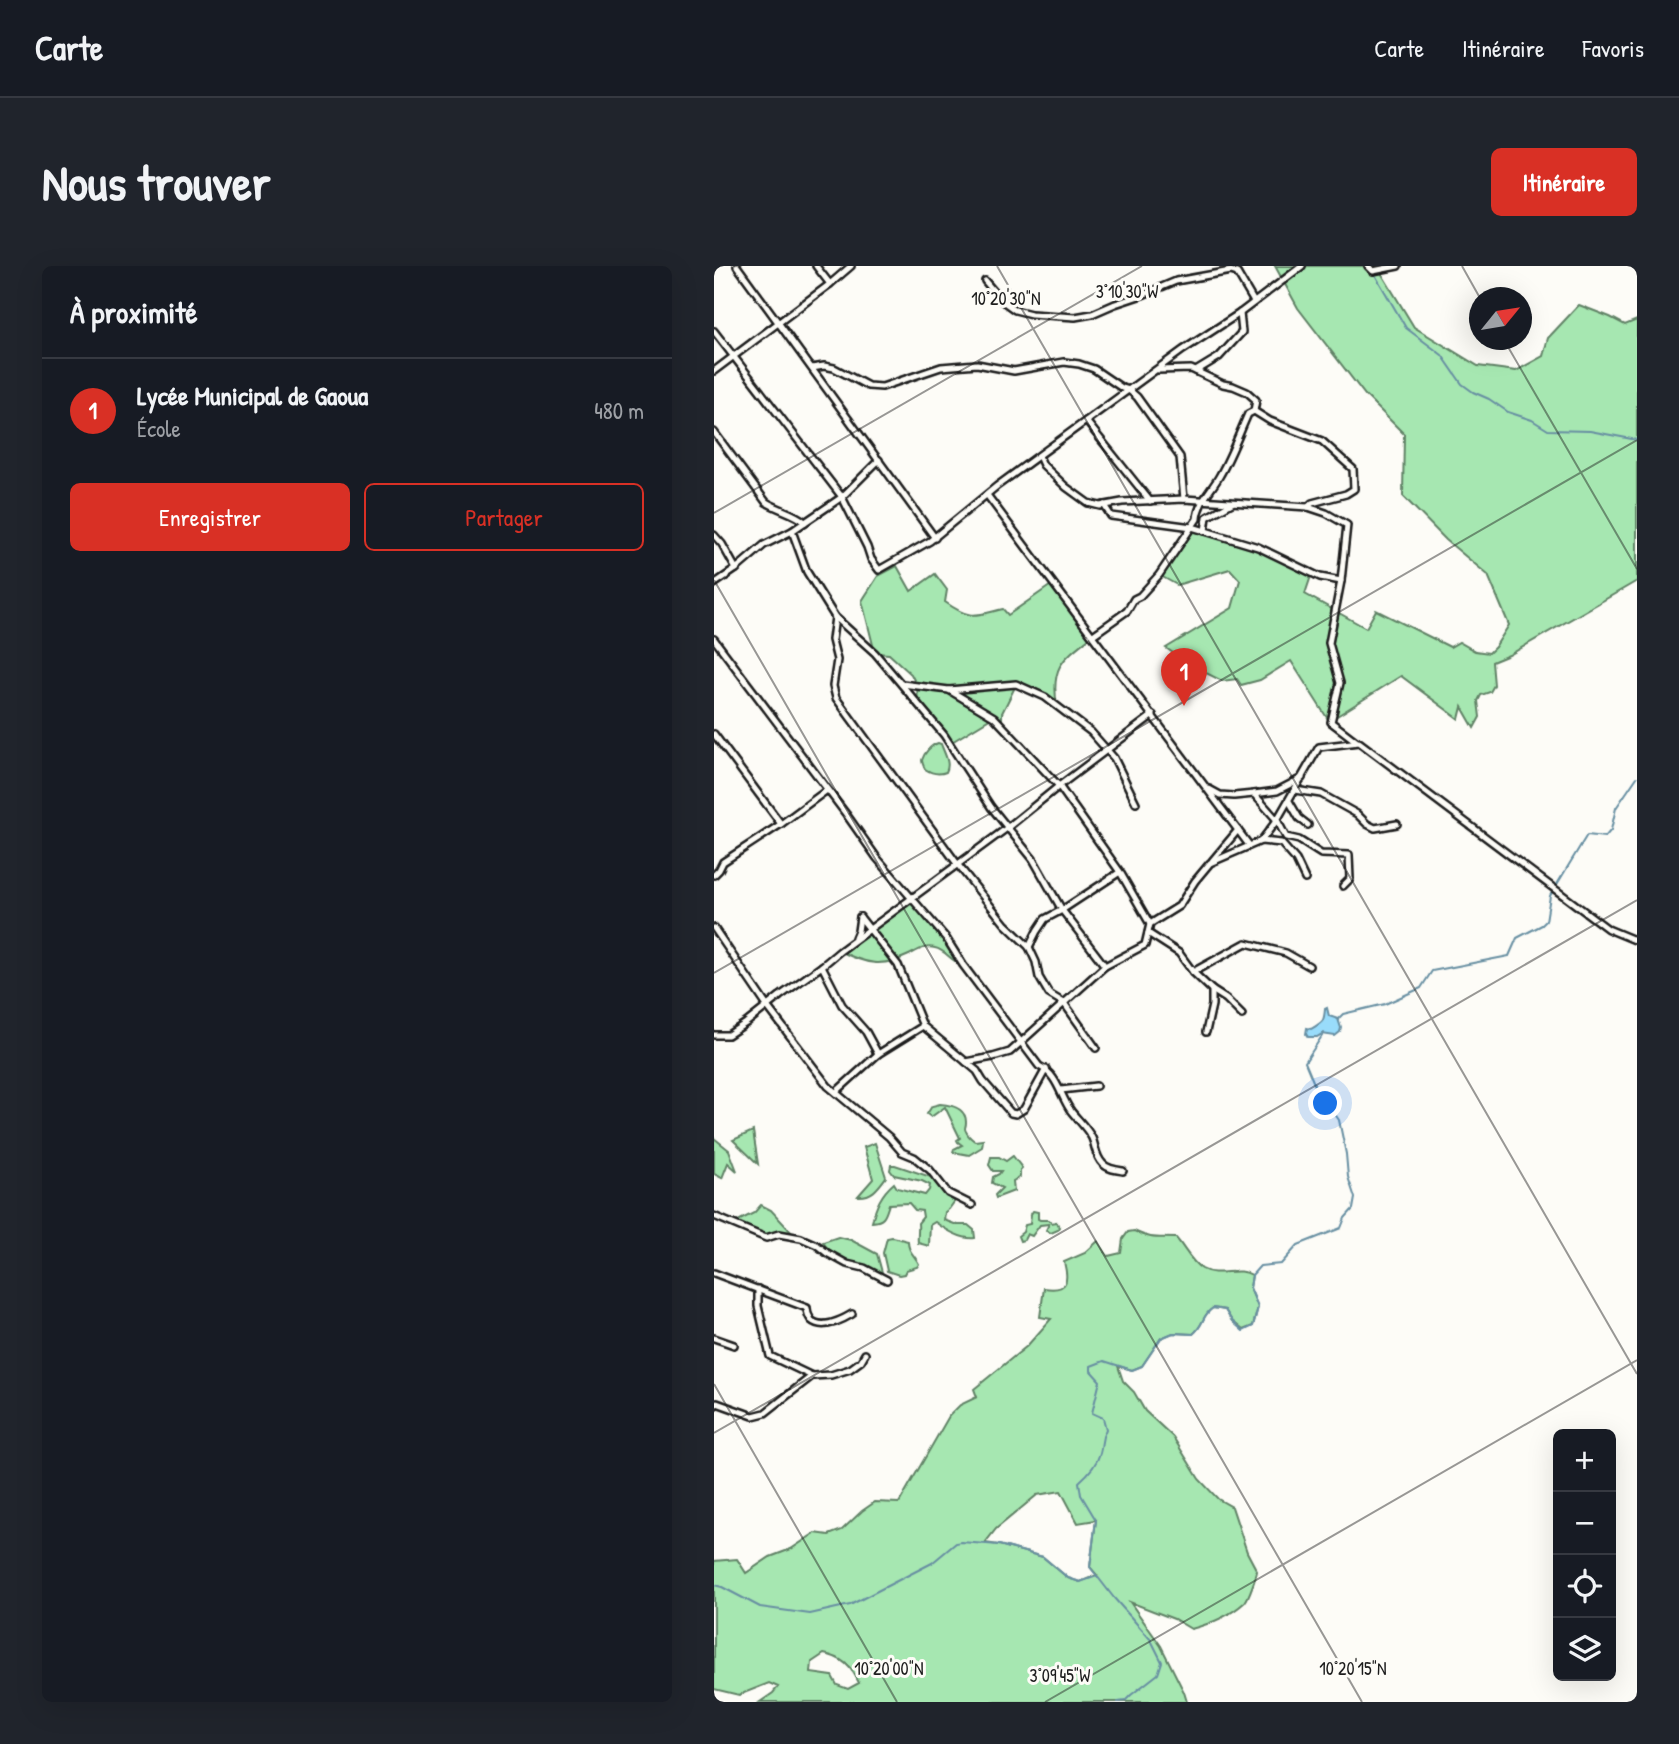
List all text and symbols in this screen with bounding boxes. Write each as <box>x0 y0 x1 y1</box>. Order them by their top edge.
text: Carte <box>35 26 103 70</box>
text: Carte <box>1374 32 1424 64</box>
text: Itinéraire <box>1462 32 1544 64</box>
text: Favoris <box>1582 32 1644 64</box>
button: Itinéraire <box>1491 148 1637 216</box>
text: Nous trouver <box>42 149 271 215</box>
text: 3°10'30"W <box>1096 279 1158 304</box>
text: 10°20'30"N <box>971 286 1041 311</box>
north arrow <box>1469 287 1532 350</box>
text: À proximité <box>70 292 198 332</box>
text: Lycée Municipal de Gaoua <box>137 378 368 413</box>
text: 1 <box>89 395 97 426</box>
text: 480 m <box>594 395 644 426</box>
text: École <box>137 413 181 444</box>
button: Enregistrer <box>70 483 350 551</box>
button: Partager <box>364 483 644 551</box>
pin: 1 <box>1161 648 1207 706</box>
your location <box>1308 1086 1342 1120</box>
map controls <box>1553 1429 1616 1681</box>
button: + <box>1553 1429 1616 1492</box>
button: − <box>1553 1492 1616 1555</box>
button: locate <box>1553 1555 1616 1618</box>
button: layers <box>1553 1618 1616 1681</box>
text: 10°20'00"N <box>854 1656 924 1681</box>
text: 10°20'15"N <box>1319 1656 1387 1681</box>
text: 3°09'45"W <box>1030 1663 1090 1688</box>

